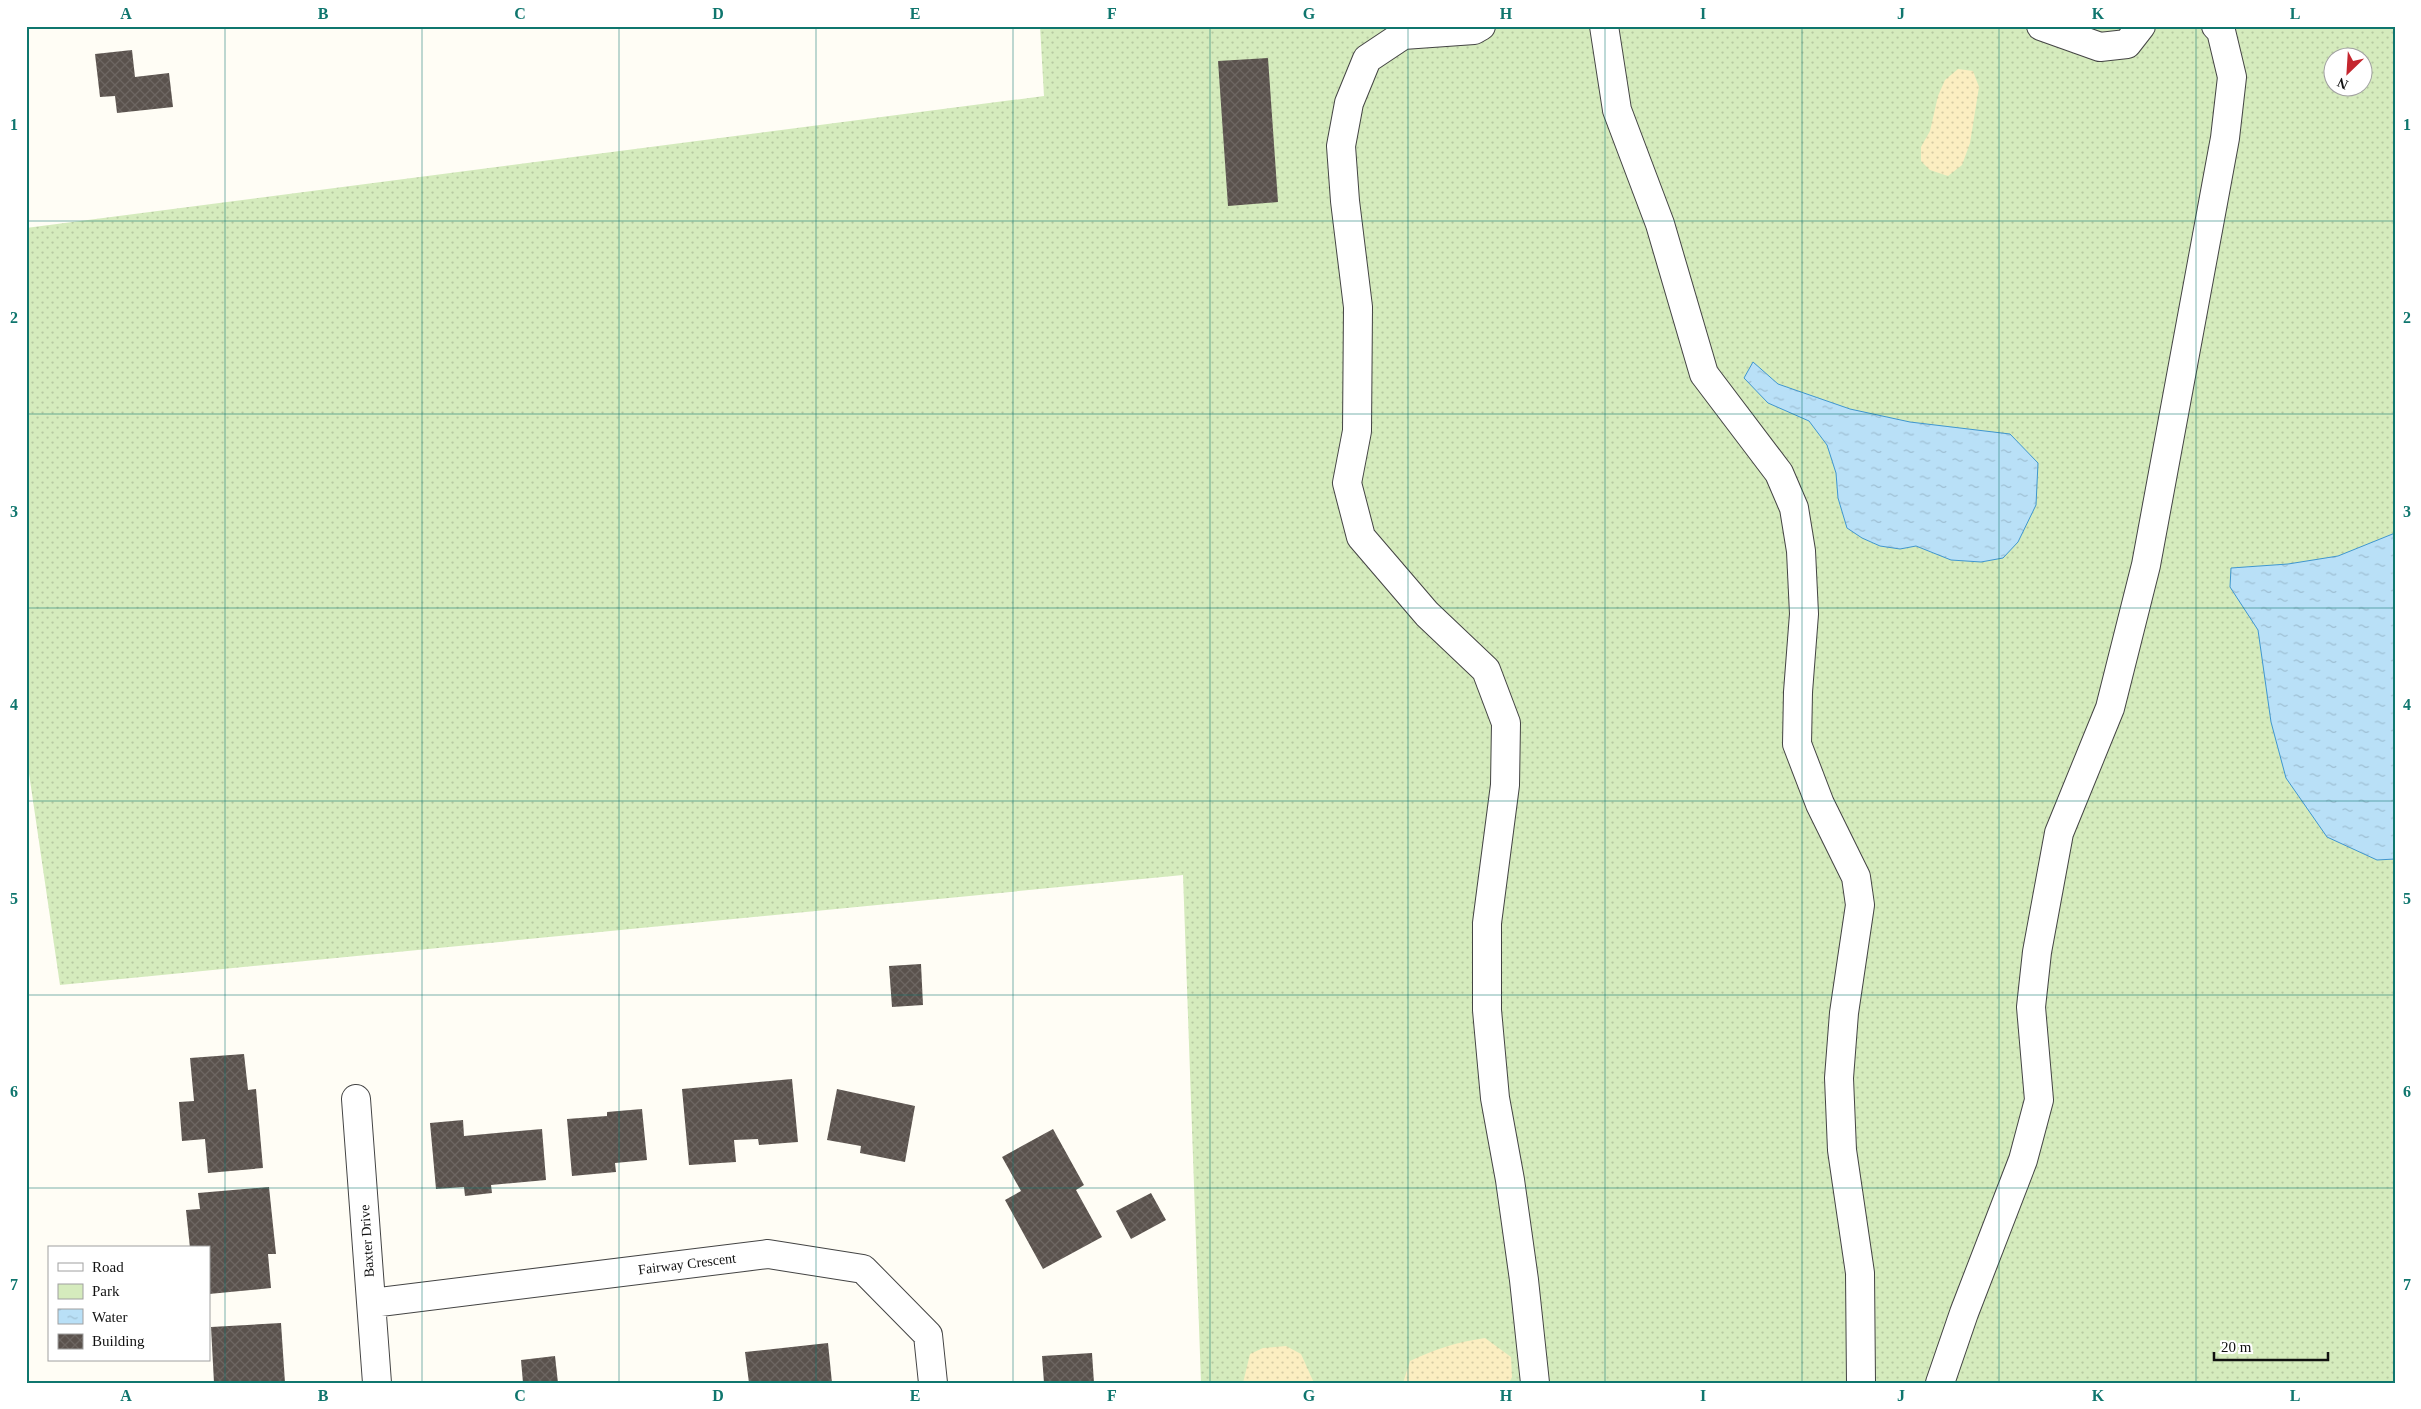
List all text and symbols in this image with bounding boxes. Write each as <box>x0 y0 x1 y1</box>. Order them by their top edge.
text: A <box>120 5 132 22</box>
text: B <box>318 5 329 22</box>
text: C <box>514 5 526 22</box>
text: D <box>712 5 724 22</box>
text: E <box>910 5 920 22</box>
text: F <box>1107 5 1117 22</box>
text: G <box>1303 5 1316 22</box>
text: H <box>1500 5 1513 22</box>
text: I <box>1700 5 1706 22</box>
text: J <box>1897 5 1905 22</box>
text: K <box>2092 5 2105 22</box>
text: L <box>2290 5 2300 22</box>
north arrow <box>2324 48 2374 98</box>
text: N <box>2335 74 2350 92</box>
text: 1 <box>10 116 18 133</box>
text: 1 <box>2403 116 2411 133</box>
text: 2 <box>10 309 18 326</box>
text: 2 <box>2403 309 2411 326</box>
text: 3 <box>10 503 18 520</box>
text: 3 <box>2403 503 2411 520</box>
text: 4 <box>10 696 18 713</box>
text: 4 <box>2403 696 2411 713</box>
text: 5 <box>10 890 18 907</box>
text: 5 <box>2403 890 2411 907</box>
text: 6 <box>10 1083 18 1100</box>
text: 6 <box>2403 1083 2411 1100</box>
street label: Baxter Drive <box>357 1204 377 1278</box>
legend <box>48 1246 210 1362</box>
street label: Fairway Crescent <box>637 1251 737 1277</box>
text: Road <box>92 1259 124 1275</box>
text: 7 <box>10 1276 18 1293</box>
text: 7 <box>2403 1276 2411 1293</box>
text: Park <box>92 1283 120 1299</box>
text: Water <box>92 1309 127 1325</box>
scale bar <box>2214 1329 2327 1361</box>
text: Building <box>92 1333 145 1349</box>
text: 20 m <box>2221 1339 2252 1355</box>
text: A <box>120 1387 132 1404</box>
text: B <box>318 1387 329 1404</box>
text: C <box>514 1387 526 1404</box>
text: D <box>712 1387 724 1404</box>
text: E <box>910 1387 920 1404</box>
text: F <box>1107 1387 1117 1404</box>
text: G <box>1303 1387 1316 1404</box>
text: H <box>1500 1387 1513 1404</box>
text: I <box>1700 1387 1706 1404</box>
text: J <box>1897 1387 1905 1404</box>
text: K <box>2092 1387 2105 1404</box>
text: L <box>2290 1387 2300 1404</box>

